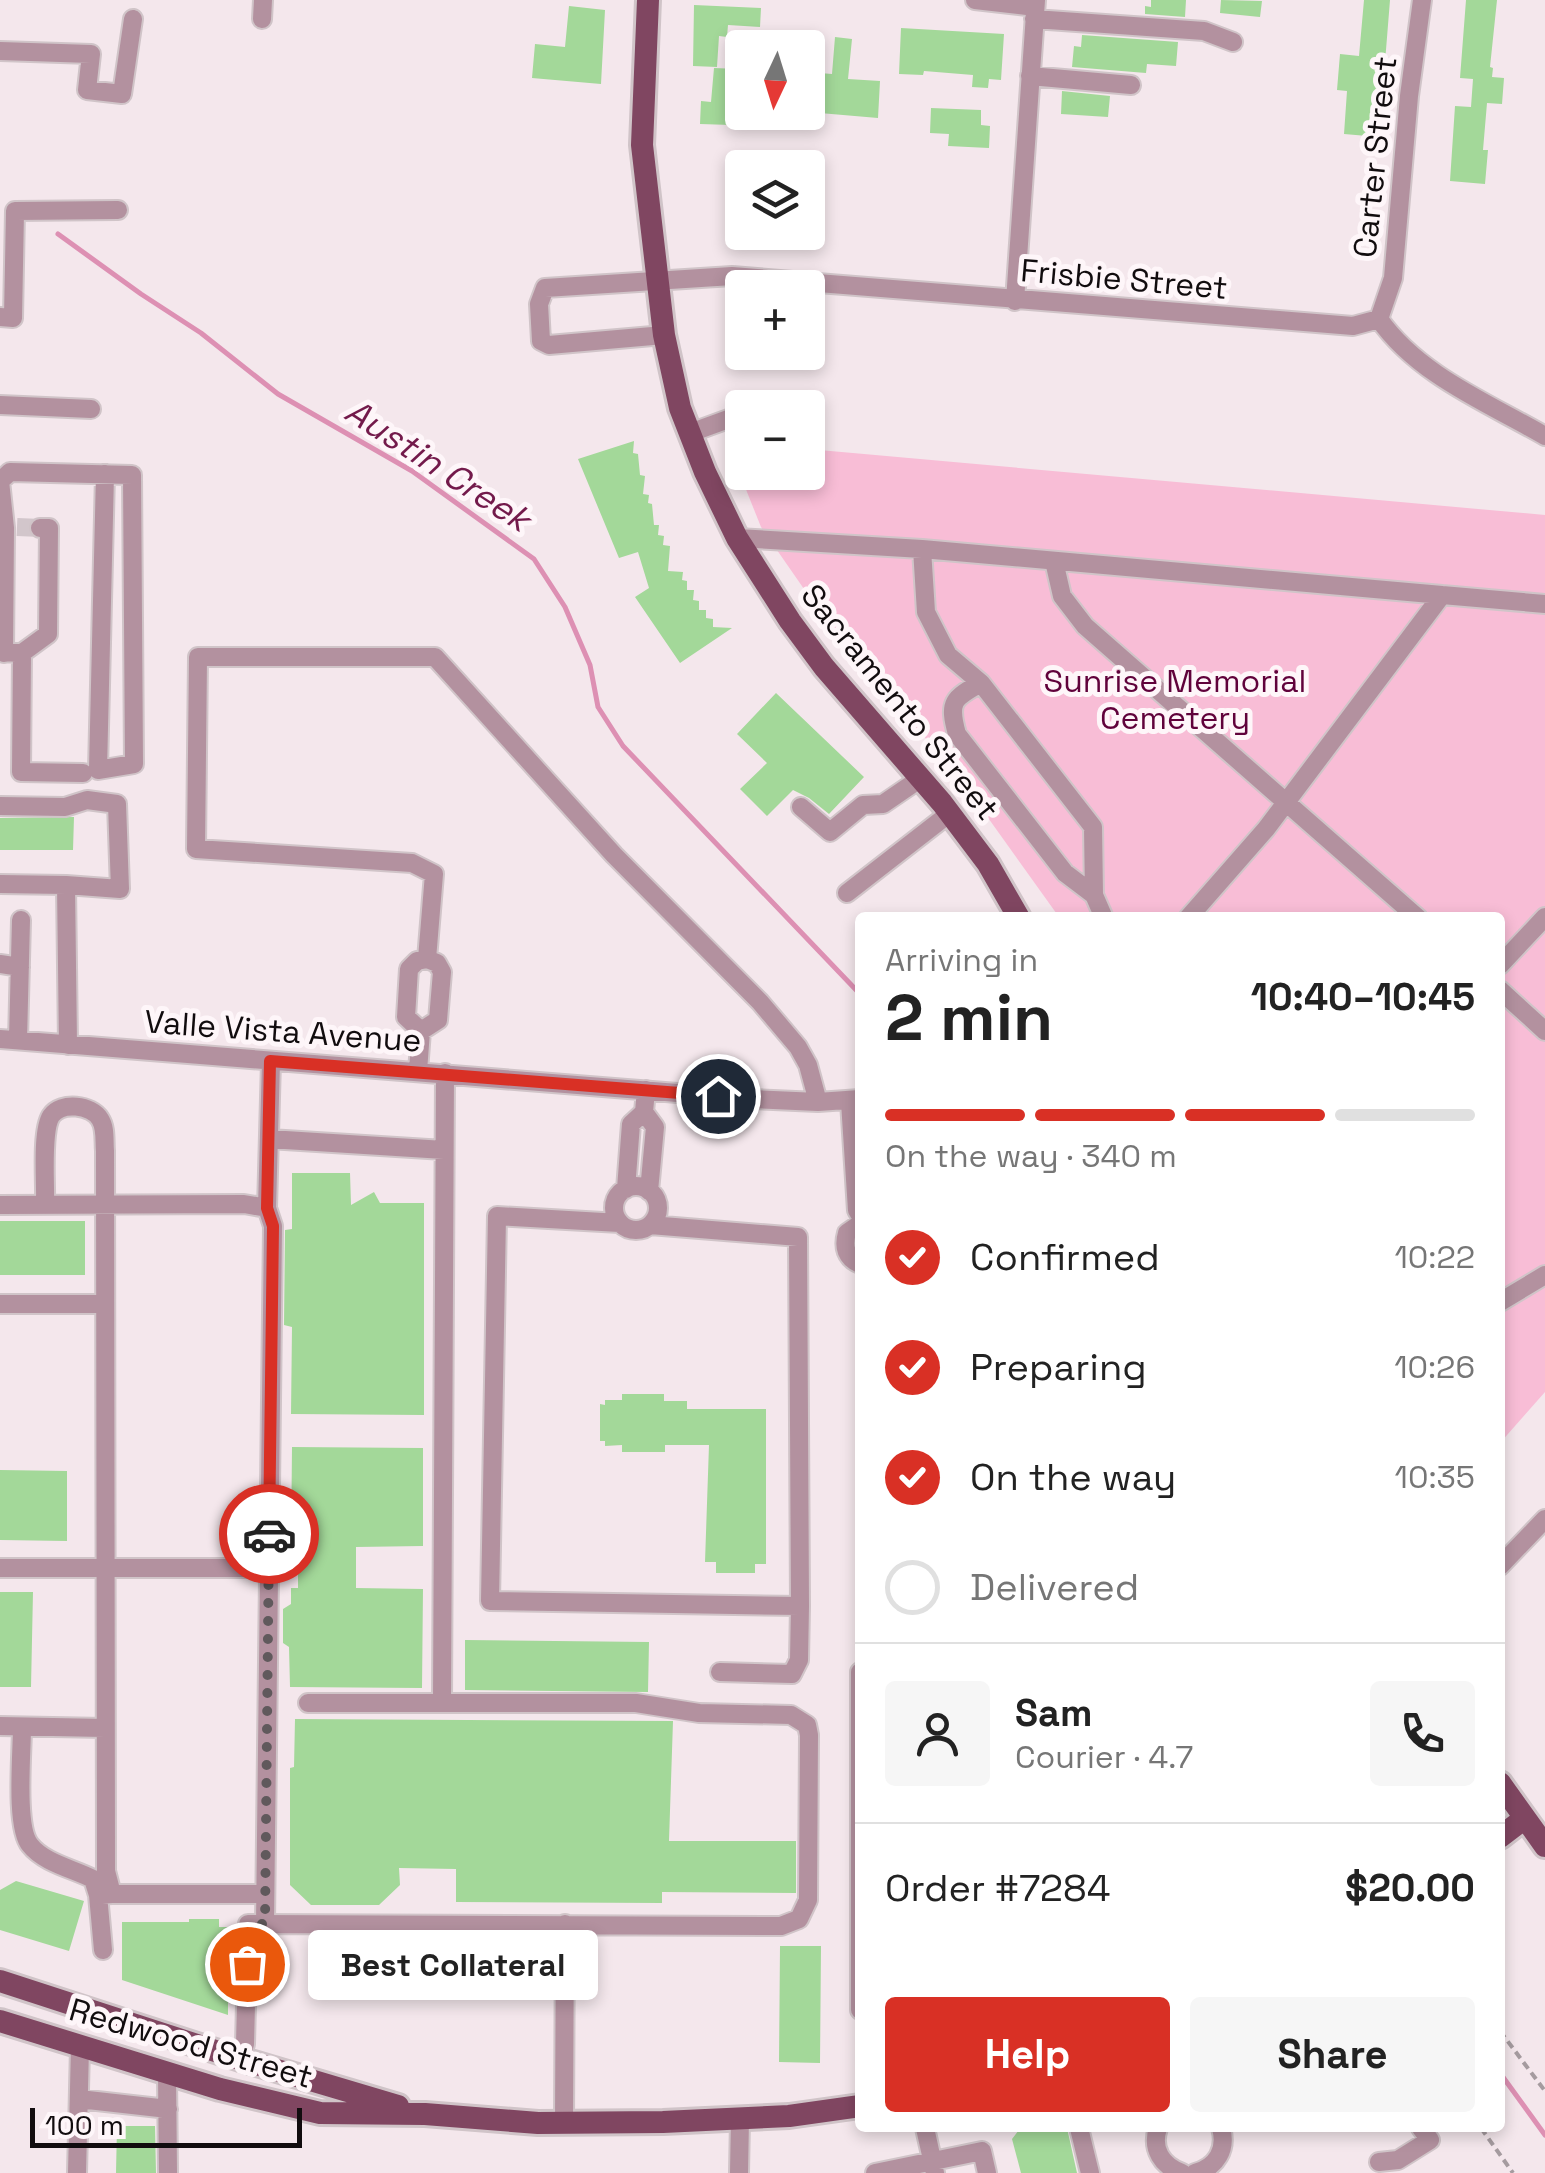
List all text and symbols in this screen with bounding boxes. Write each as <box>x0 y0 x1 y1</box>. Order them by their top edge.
north arrow <box>725 30 825 130</box>
map controls <box>725 30 825 490</box>
street label: Carter Street <box>1345 54 1405 260</box>
button: layers <box>725 150 825 250</box>
street label: Frisbie Street <box>1019 250 1229 308</box>
button: + <box>725 270 825 370</box>
water label: Austin Creek <box>337 389 542 543</box>
button: − <box>725 390 825 490</box>
street label: Sacramento Street <box>793 576 1007 828</box>
park label: Sunrise Memorial Cemetery <box>1044 661 1306 738</box>
text: Arriving in <box>885 940 1038 980</box>
text: 10:40–10:45 <box>1251 973 1475 1021</box>
text: 2 min <box>885 976 1053 1059</box>
street label: Valle Vista Avenue <box>143 1001 423 1061</box>
pin <box>676 1054 761 1139</box>
icon: home <box>691 1069 746 1124</box>
text: On the way · 340 m <box>885 1136 1177 1176</box>
icon: check <box>885 1230 940 1285</box>
text: Confirmed <box>970 1233 1160 1281</box>
text: 10:22 <box>1394 1237 1475 1277</box>
icon: check <box>885 1340 940 1395</box>
text: Preparing <box>970 1343 1147 1391</box>
text: 10:26 <box>1394 1347 1475 1387</box>
icon: check <box>885 1450 940 1505</box>
text: On the way <box>970 1453 1176 1501</box>
text: 10:35 <box>1395 1457 1475 1497</box>
courier <box>219 1484 319 1584</box>
icon: car <box>242 1507 297 1562</box>
text: Delivered <box>970 1563 1139 1611</box>
button: person <box>885 1681 990 1786</box>
button: phone <box>1370 1681 1475 1786</box>
text: Sam <box>1015 1689 1092 1737</box>
text: Courier · 4.7 <box>1015 1737 1193 1777</box>
text: Order #7284 <box>885 1864 1110 1912</box>
text: $20.00 <box>1345 1864 1475 1912</box>
pin <box>205 1922 290 2007</box>
callout: Best Collateral <box>307 1929 597 1999</box>
icon: bag <box>220 1937 275 1992</box>
text: Best Collateral <box>340 1945 566 1985</box>
street label: Redwood Street <box>65 1989 317 2097</box>
button: Help <box>885 1997 1170 2112</box>
button: Share <box>1190 1997 1475 2112</box>
scale bar <box>30 2103 302 2148</box>
text: 100 m <box>45 2107 124 2143</box>

